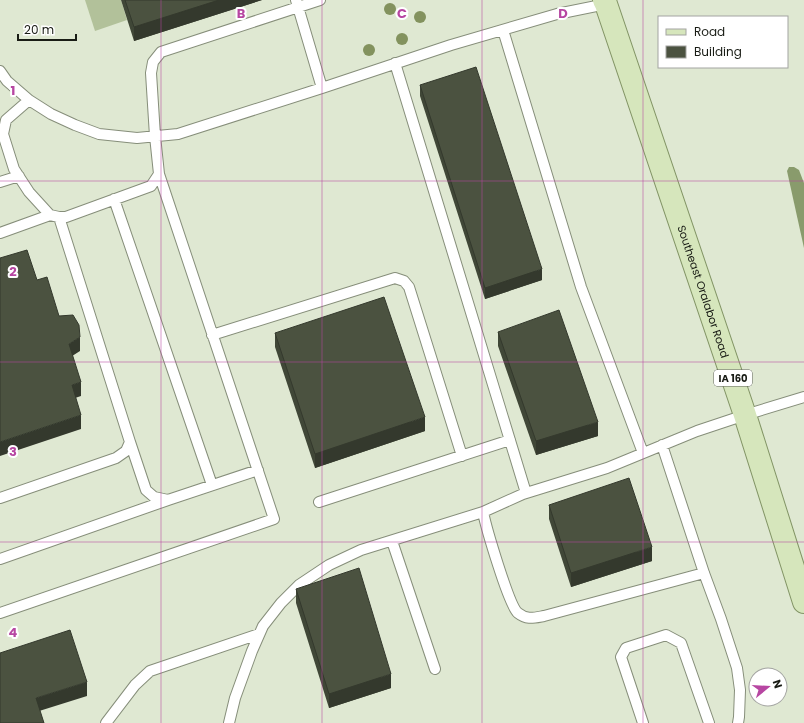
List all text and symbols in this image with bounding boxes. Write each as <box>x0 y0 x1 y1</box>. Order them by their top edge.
text: B <box>237 4 246 23</box>
text: C <box>397 4 407 23</box>
text: D <box>558 4 568 23</box>
scale bar <box>18 16 76 42</box>
legend <box>658 16 788 68</box>
text: 20 m <box>24 21 54 38</box>
text: Road <box>694 23 725 40</box>
text: Building <box>694 43 742 60</box>
text: 1 <box>11 81 15 100</box>
street label: Southeast Oralabor Road <box>673 223 733 360</box>
text: 2 <box>9 262 17 281</box>
road number: IA 160 <box>714 370 752 386</box>
text: 3 <box>9 442 17 461</box>
text: 4 <box>9 623 18 642</box>
north arrow <box>748 667 788 707</box>
text: N <box>769 677 786 690</box>

